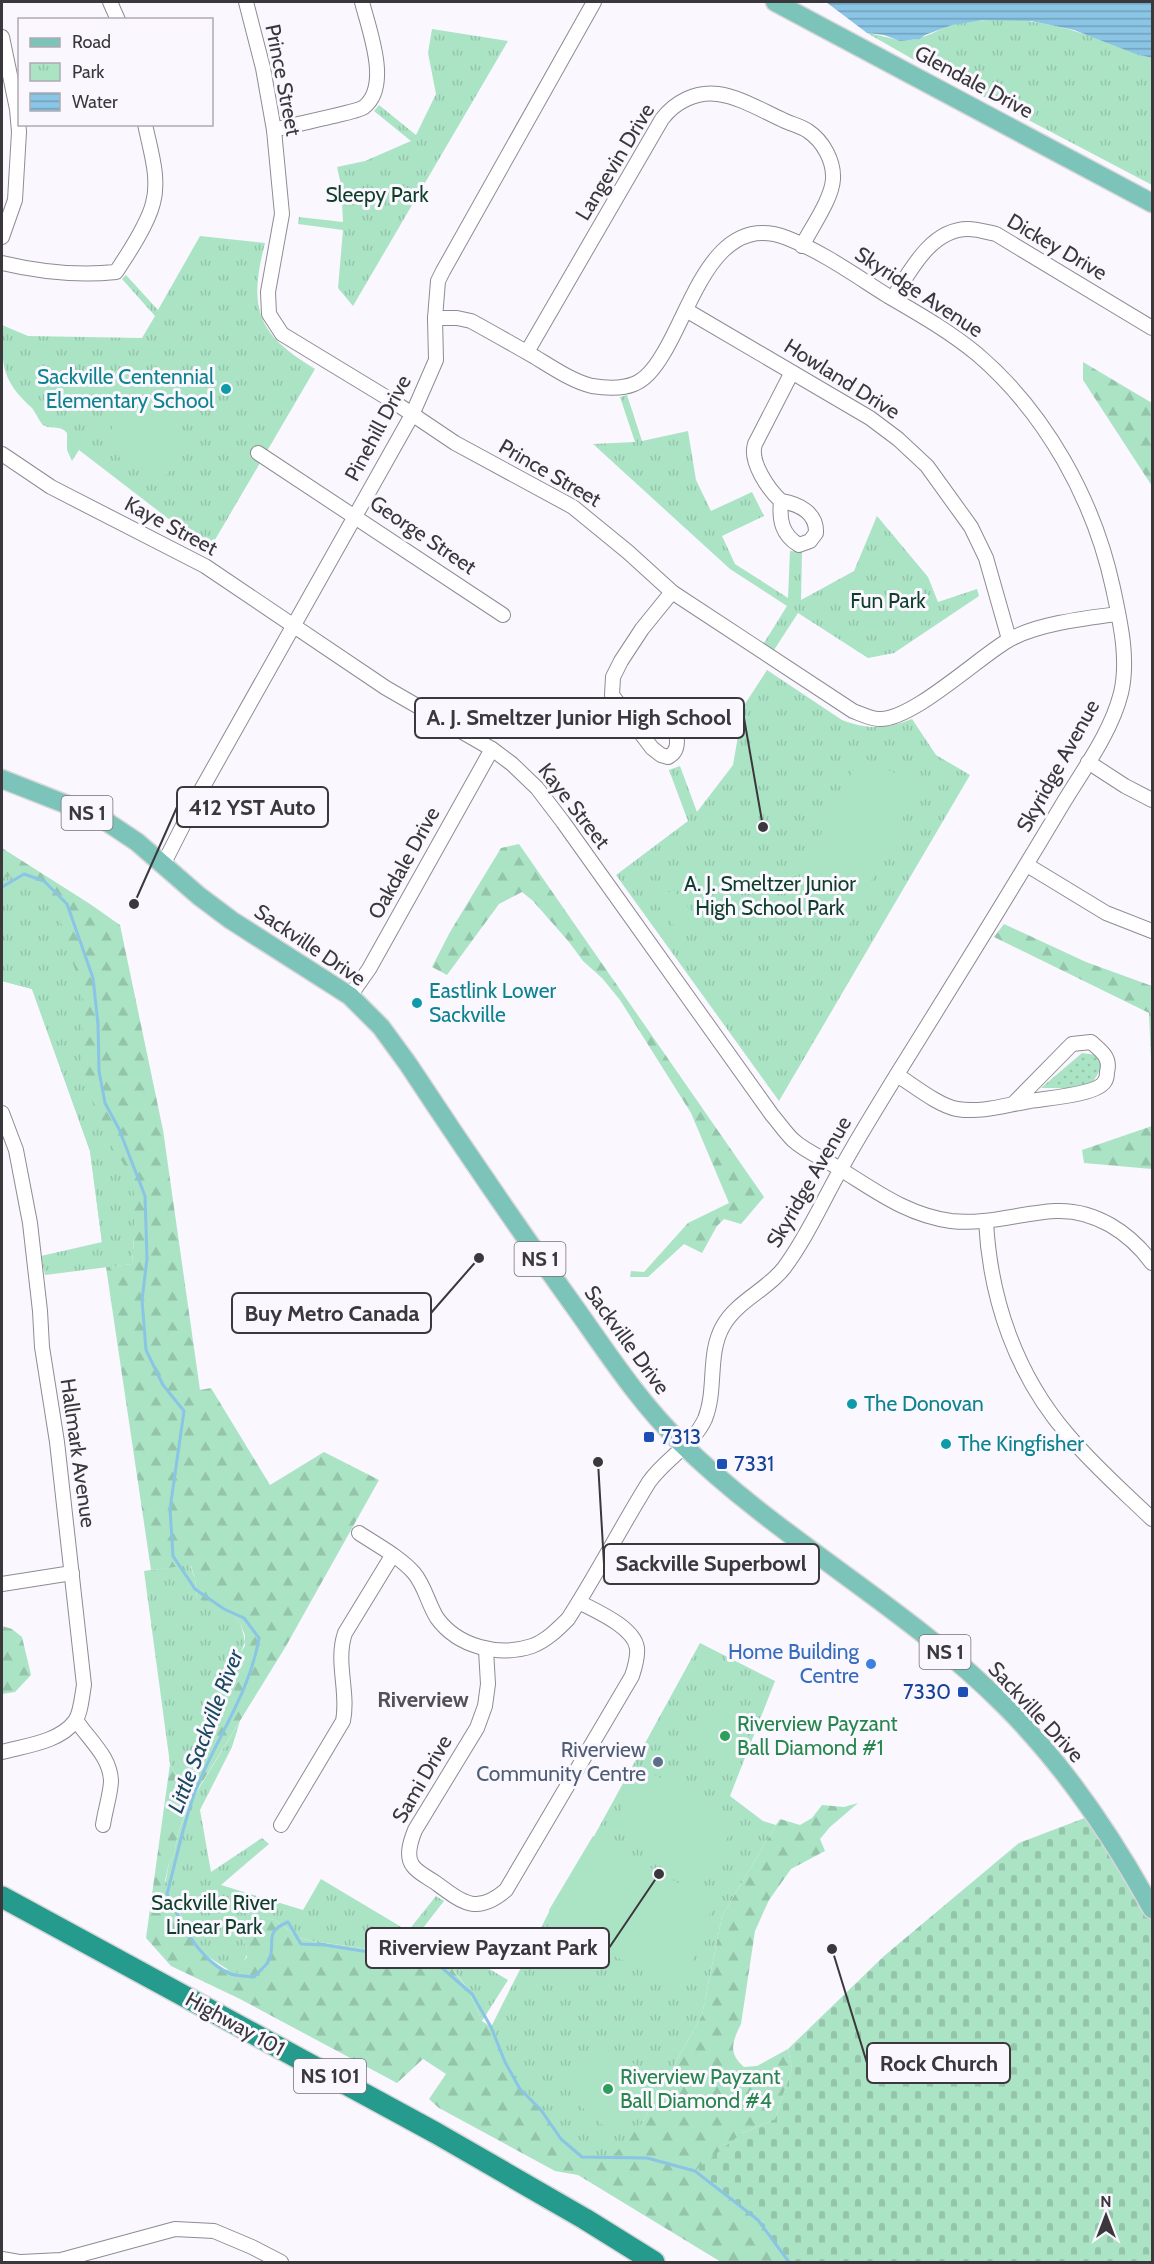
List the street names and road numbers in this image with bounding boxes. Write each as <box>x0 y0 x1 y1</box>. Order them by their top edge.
street label: Prince Street <box>260 22 307 138</box>
street label: Glendale Drive <box>911 40 1038 123</box>
street label: Langevin Drive <box>570 99 659 225</box>
street label: Dickey Drive <box>1003 208 1112 285</box>
street label: Skyridge Avenue <box>851 241 988 342</box>
street label: Howland Drive <box>780 333 905 424</box>
street label: Pinehill Drive <box>339 370 416 485</box>
street label: Prince Street <box>495 433 606 512</box>
street label: George Street <box>365 490 481 579</box>
street label: Kaye Street <box>121 491 222 560</box>
street label: Skyridge Avenue <box>1011 695 1104 836</box>
street label: Kaye Street <box>533 758 615 853</box>
road number: NS 1 <box>62 796 112 830</box>
street label: Oakdale Drive <box>363 802 445 923</box>
street label: Sackville Drive <box>250 898 371 991</box>
street label: Skyridge Avenue <box>761 1111 856 1252</box>
road number: NS 1 <box>514 1242 566 1276</box>
street label: Sackville Drive <box>580 1280 675 1399</box>
street label: Hallmark Avenue <box>56 1377 101 1529</box>
road number: NS 1 <box>920 1635 970 1669</box>
street label: Sackville Drive <box>983 1656 1089 1767</box>
street label: Sami Drive <box>386 1730 457 1827</box>
street label: Highway 101 <box>181 1986 289 2061</box>
road number: NS 101 <box>294 2059 366 2093</box>

